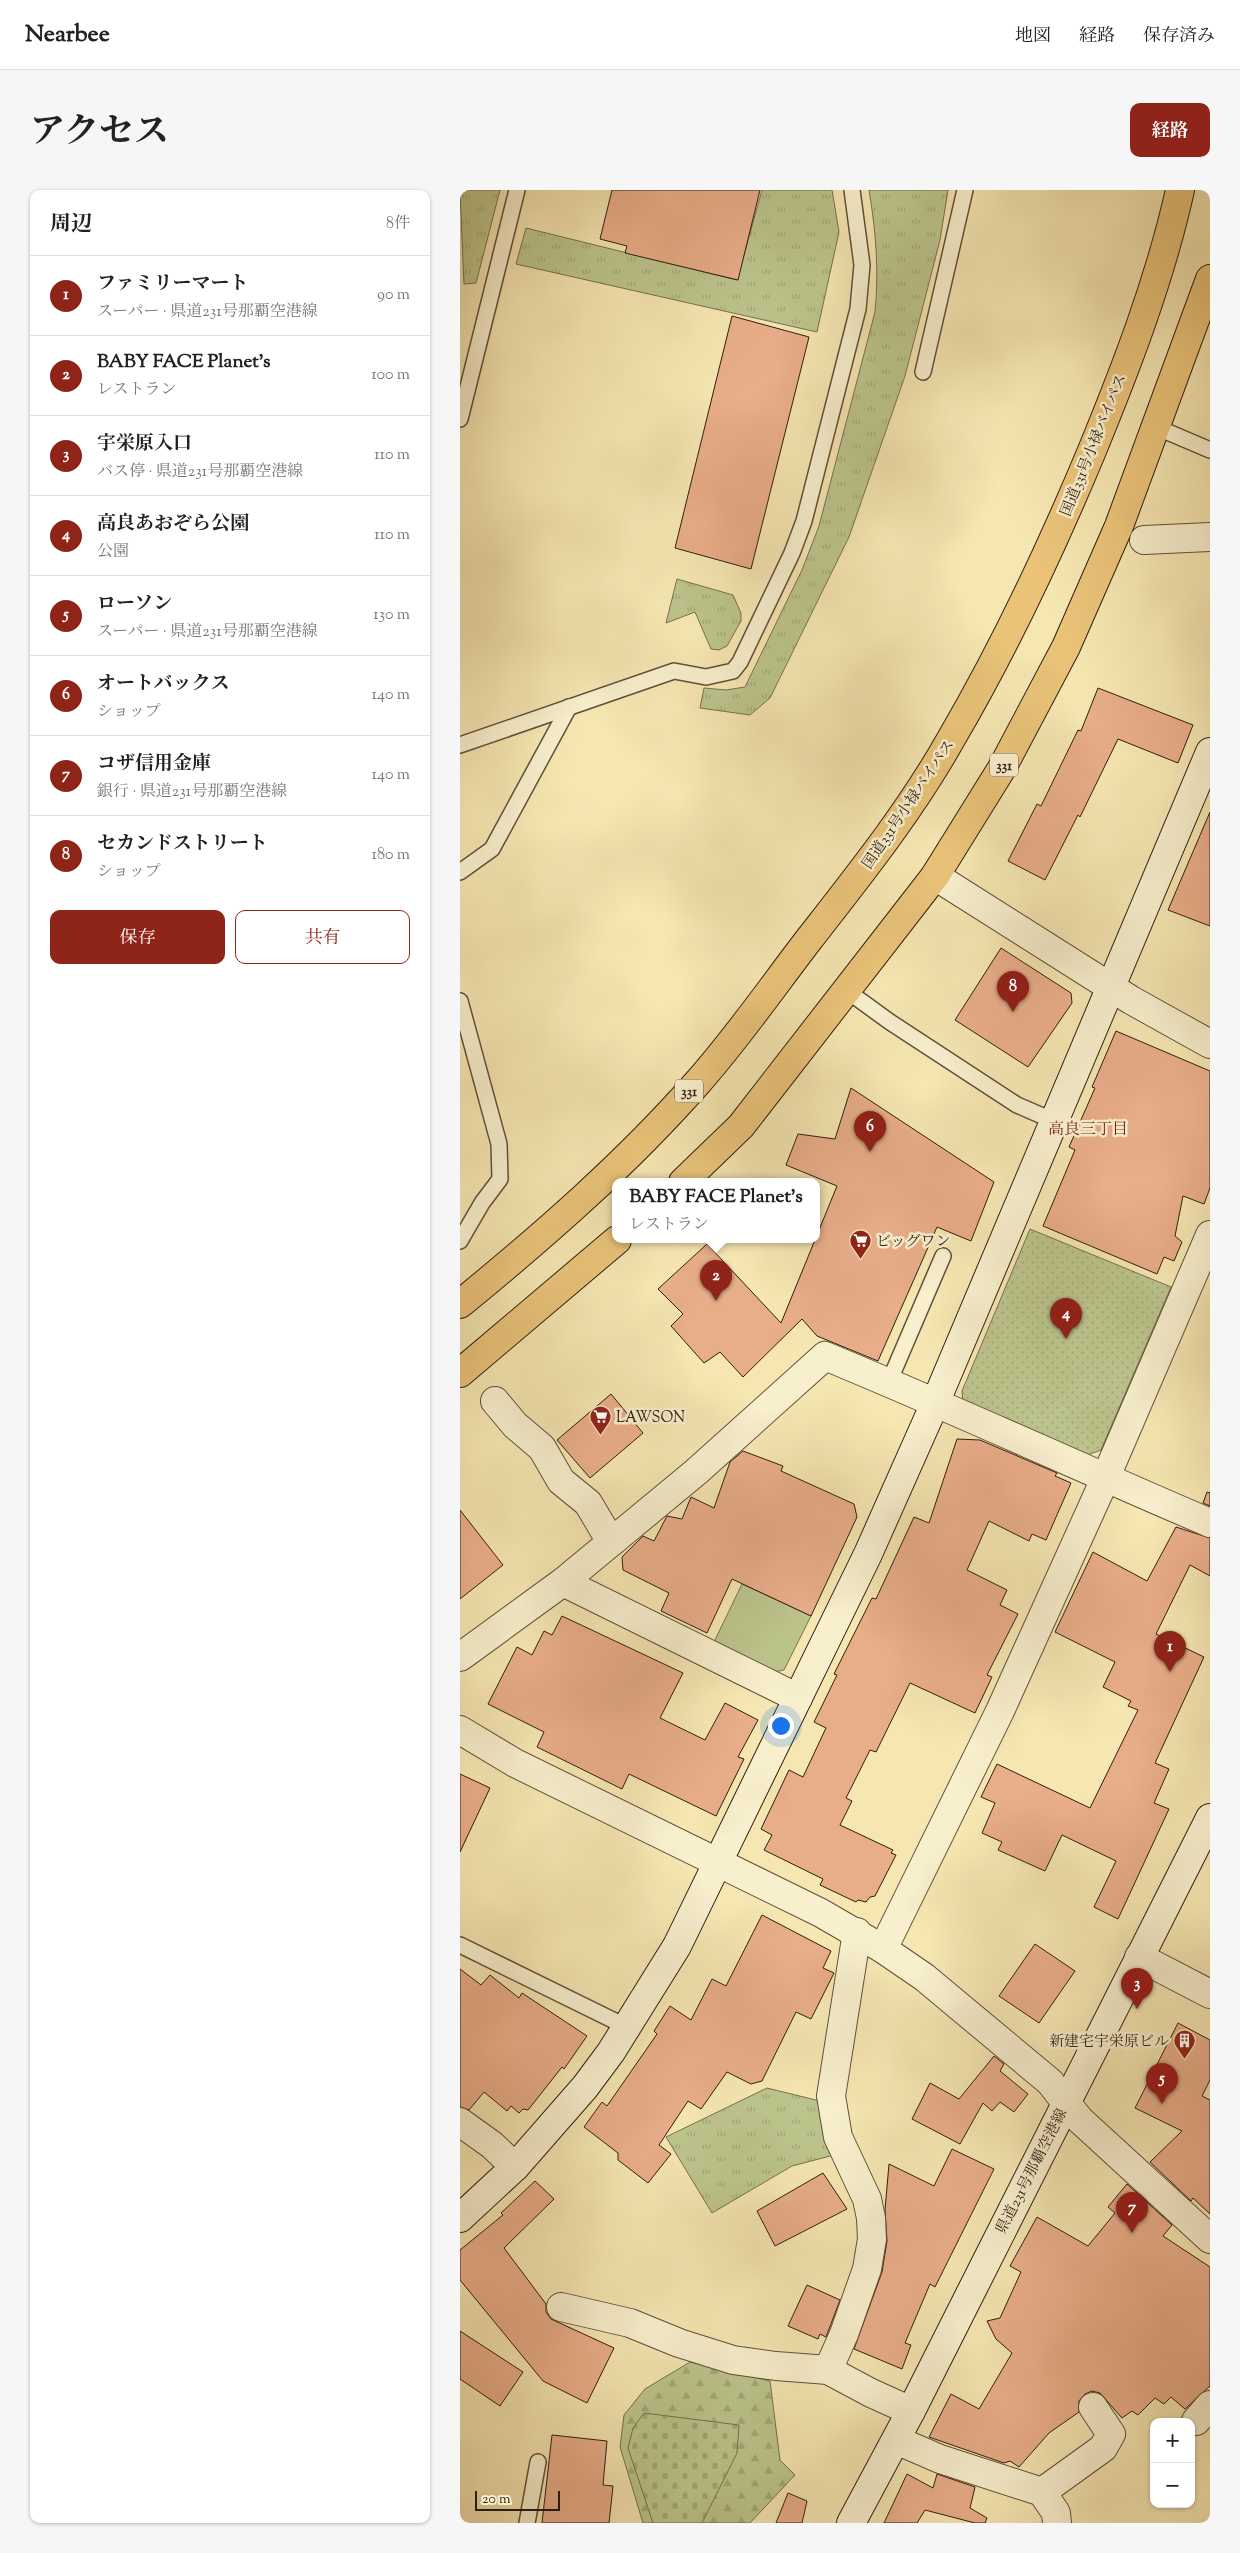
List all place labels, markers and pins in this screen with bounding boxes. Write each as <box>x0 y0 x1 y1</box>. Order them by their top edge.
pin: 8 <box>997 971 1029 1012</box>
pin: 6 <box>854 1111 886 1152</box>
supermarket icon: ビッグワン <box>848 1229 872 1260</box>
place label: ビッグワン <box>876 1232 950 1253</box>
pin: 2 <box>700 1260 732 1301</box>
pin: 4 <box>1050 1298 1082 1339</box>
supermarket icon: LAWSON <box>588 1405 612 1436</box>
place label: LAWSON <box>616 1408 685 1429</box>
pin: 1 <box>1154 1631 1186 1672</box>
pin: 3 <box>1121 1968 1153 2009</box>
building icon: 新建宅宇栄原ビル <box>1173 2029 1197 2060</box>
place label: 新建宅宇栄原ビル <box>1049 2032 1169 2053</box>
pin: 5 <box>1146 2063 1178 2104</box>
pin: 7 <box>1116 2192 1148 2233</box>

